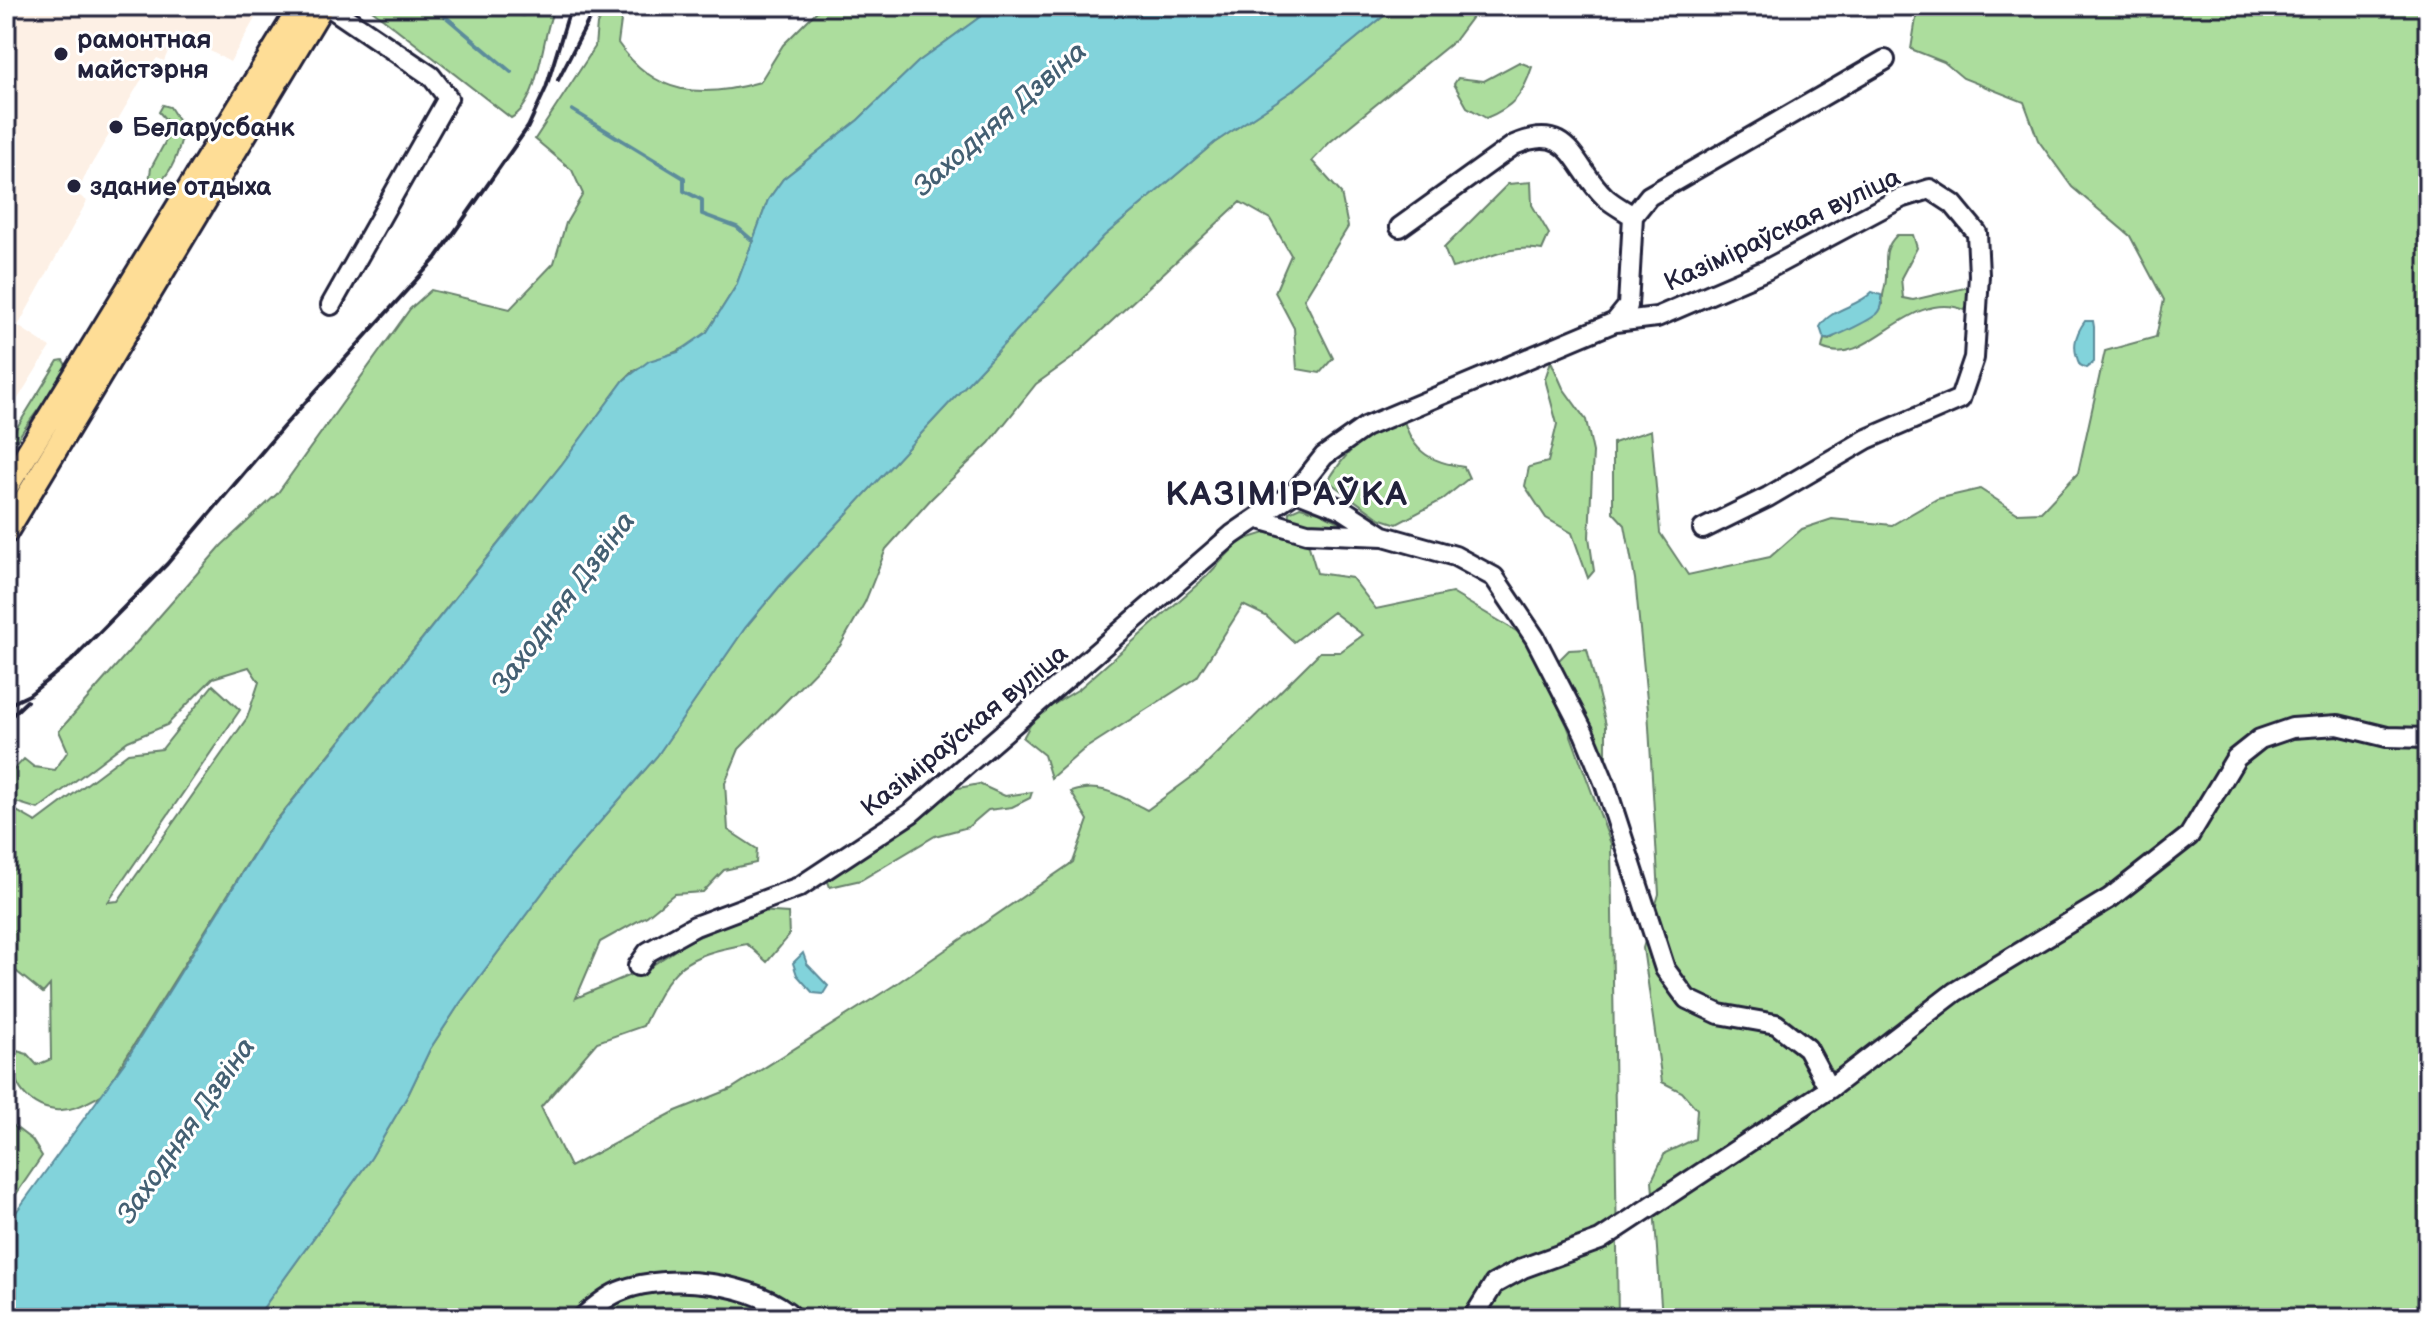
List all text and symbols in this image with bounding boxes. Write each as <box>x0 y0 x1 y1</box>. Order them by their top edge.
place label: рамонтная майстэрня <box>77 25 211 86</box>
water label: Заходняя Дзвіна <box>907 35 1093 203</box>
marker: рамонтная майстэрня <box>52 45 70 63</box>
place label: Беларусбанк <box>132 113 295 144</box>
marker: Беларусбанк <box>107 118 125 136</box>
street label: Казіміраўская вуліца <box>1660 162 1906 299</box>
place label: здание отдыха <box>90 172 272 203</box>
marker: здание отдыха <box>65 177 83 195</box>
district label: КАЗІМІРАЎКА <box>1165 474 1409 515</box>
water label: Заходняя Дзвіна <box>484 506 642 700</box>
street label: Казіміраўская вуліца <box>855 638 1075 824</box>
water label: Заходняя Дзвіна <box>110 1032 263 1230</box>

